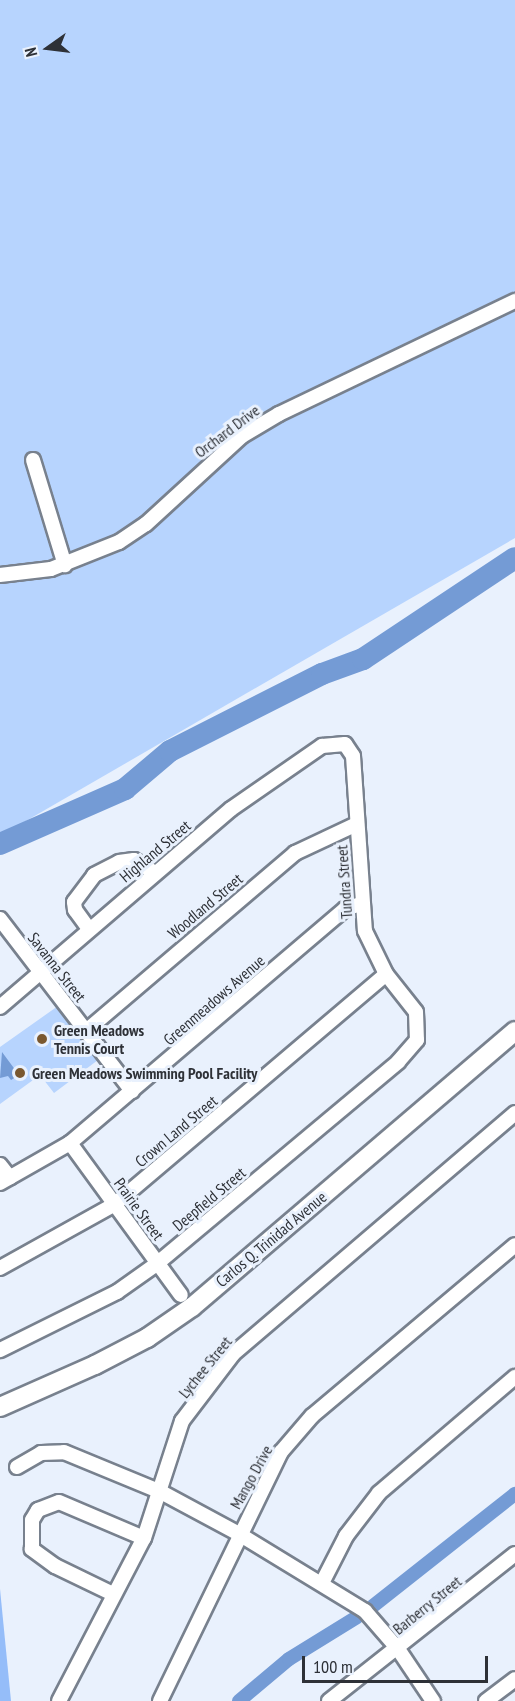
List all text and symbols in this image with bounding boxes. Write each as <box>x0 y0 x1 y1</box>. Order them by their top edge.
north arrow <box>18 18 78 78</box>
text: N <box>20 46 41 59</box>
street label: Orchard Drive <box>191 400 263 462</box>
street label: Highland Street <box>116 816 194 886</box>
street label: Tundra Street <box>332 844 356 920</box>
street label: Woodland Street <box>164 869 246 943</box>
street label: Savanna Street <box>24 928 90 1006</box>
street label: Greenmeadows Avenue <box>159 951 269 1049</box>
place label: Green Meadows Tennis Court <box>54 1020 144 1058</box>
marker: Green Meadows Tennis Court <box>35 1032 49 1046</box>
place label: Green Meadows Swimming Pool Facility <box>32 1063 257 1083</box>
marker: Green Meadows Swimming Pool Facility <box>13 1066 27 1080</box>
street label: Crown Land Street <box>131 1091 221 1171</box>
street label: Deepfield Street <box>169 1163 249 1235</box>
street label: Prairie Street <box>110 1174 168 1244</box>
street label: Carlos Q. Trinidad Avenue <box>211 1187 331 1291</box>
street label: Lychee Street <box>174 1332 236 1402</box>
street label: Mango Drive <box>226 1442 276 1512</box>
street label: Barberry Street <box>389 1571 465 1639</box>
scale bar <box>305 1644 491 1682</box>
text: 100 m <box>313 1655 353 1678</box>

